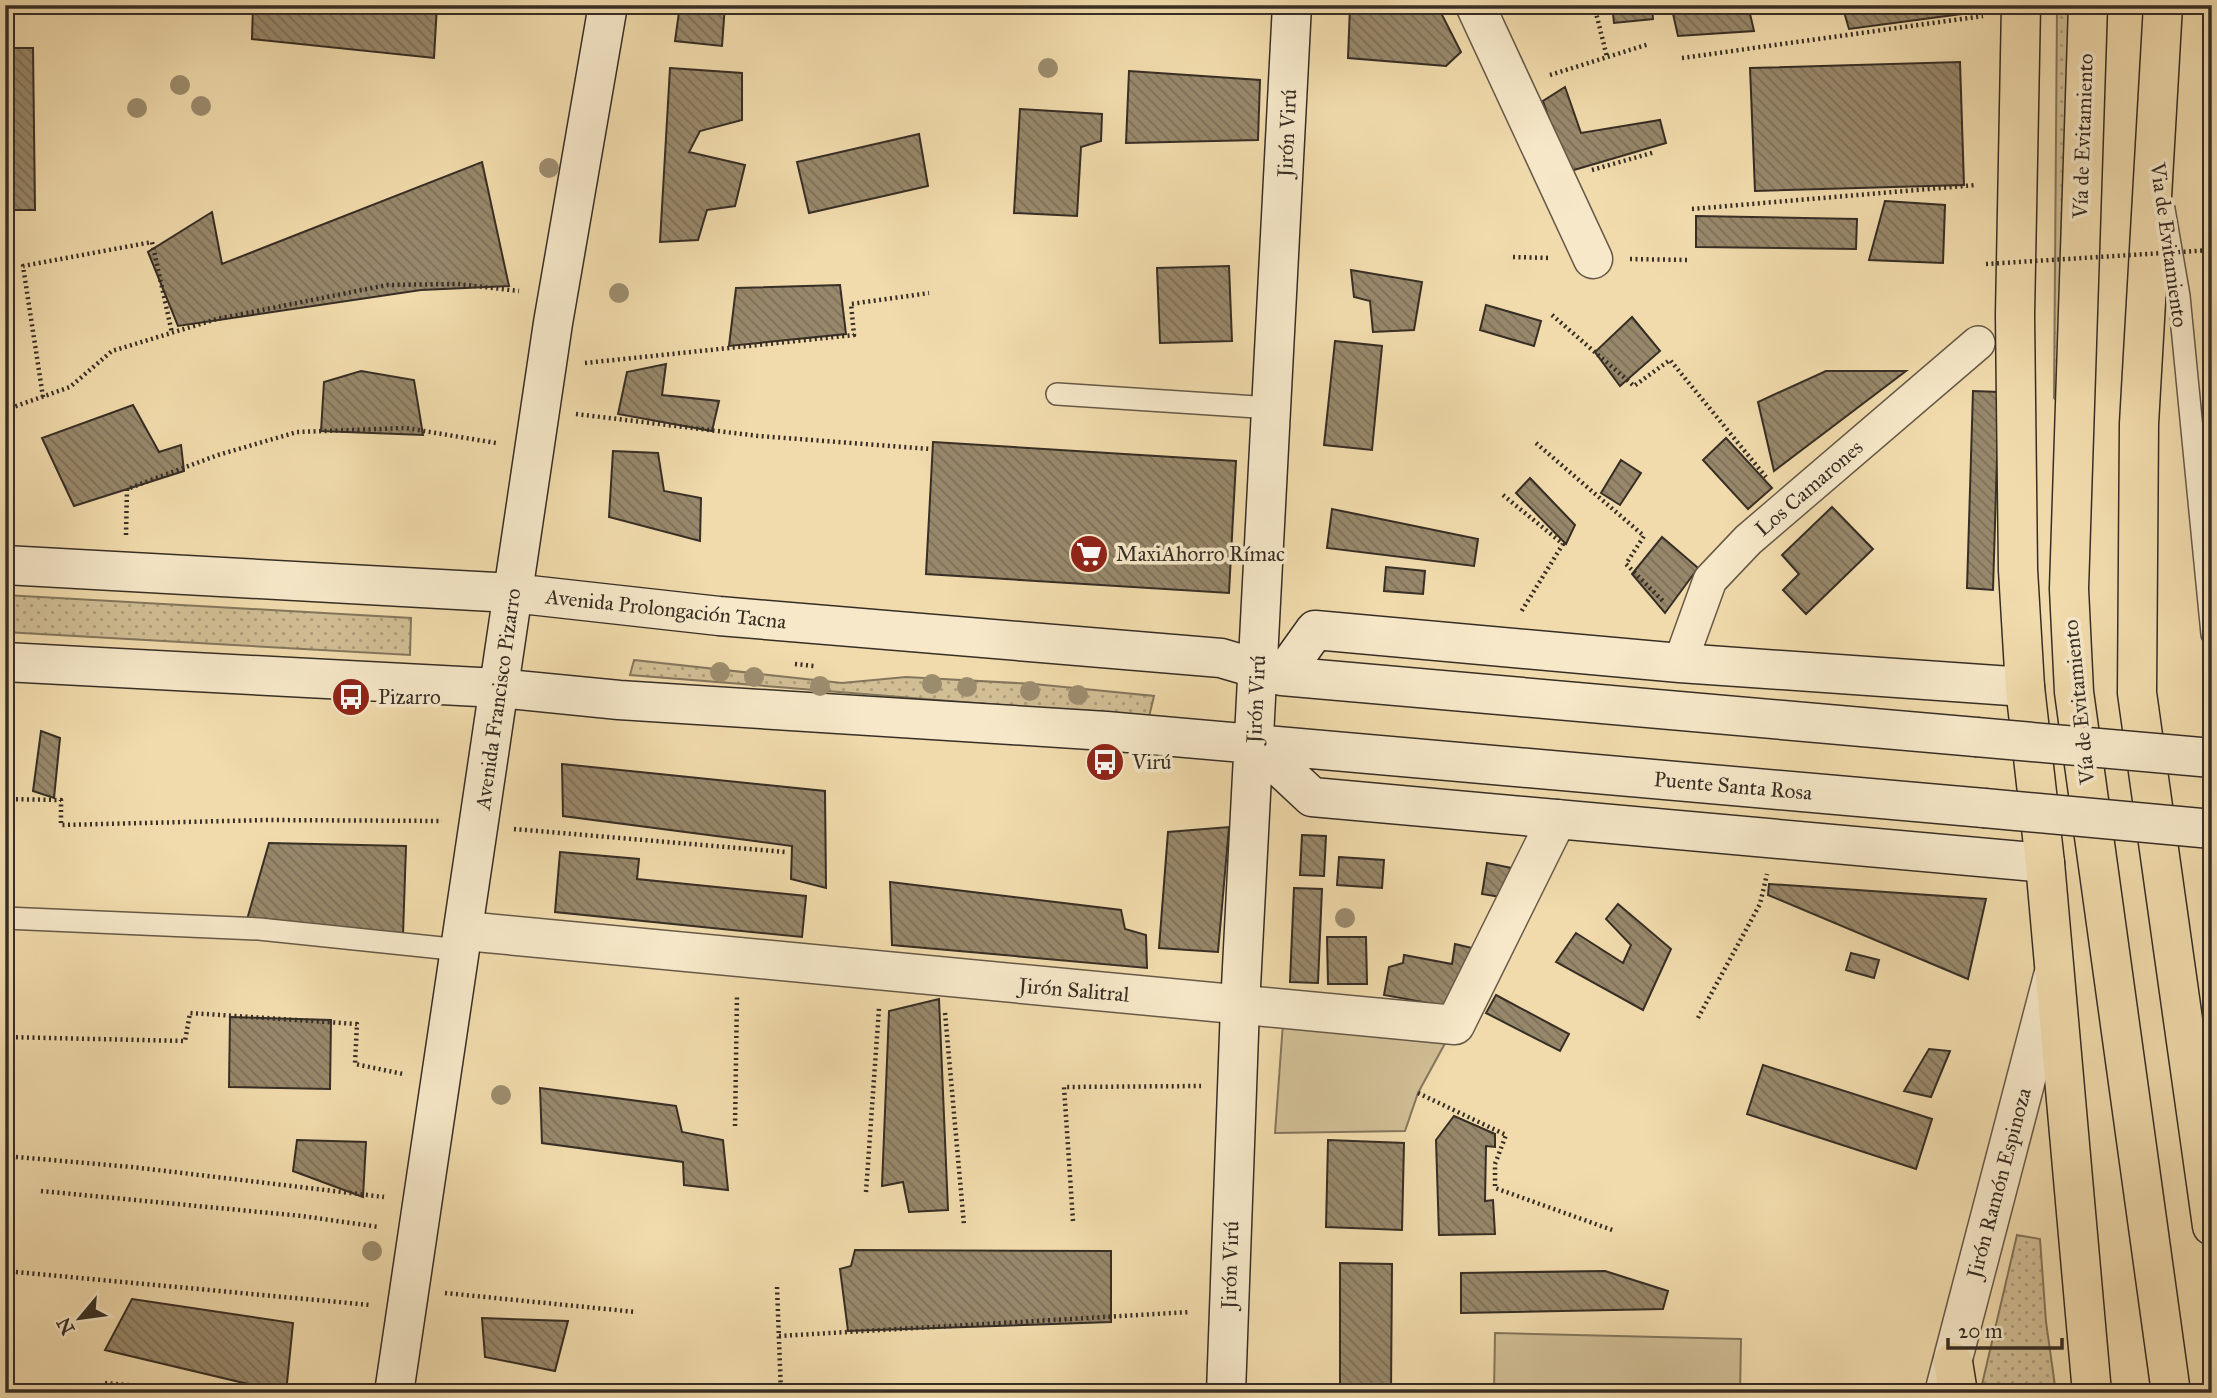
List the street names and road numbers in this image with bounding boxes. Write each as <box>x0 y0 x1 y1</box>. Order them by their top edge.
street label: Vía de Evitamiento <box>2067 53 2099 220</box>
street label: Jirón Virú <box>1272 88 1302 180</box>
street label: Via de Evitamiento <box>2144 160 2193 329</box>
street label: Los Camarones <box>1750 434 1868 542</box>
street label: Avenida Prolongación Tacna <box>543 583 788 635</box>
street label: Avenida Francisco Pizarro <box>469 586 526 812</box>
street label: Vía de Evitamiento <box>2057 618 2101 787</box>
street label: Jirón Virú <box>1241 654 1271 746</box>
street label: Puente Santa Rosa <box>1653 766 1813 806</box>
street label: Jirón Salitral <box>1016 972 1131 1008</box>
street label: Jirón Ramón Espinoza <box>1961 1085 2037 1283</box>
street label: Jirón Virú <box>1215 1220 1245 1312</box>

